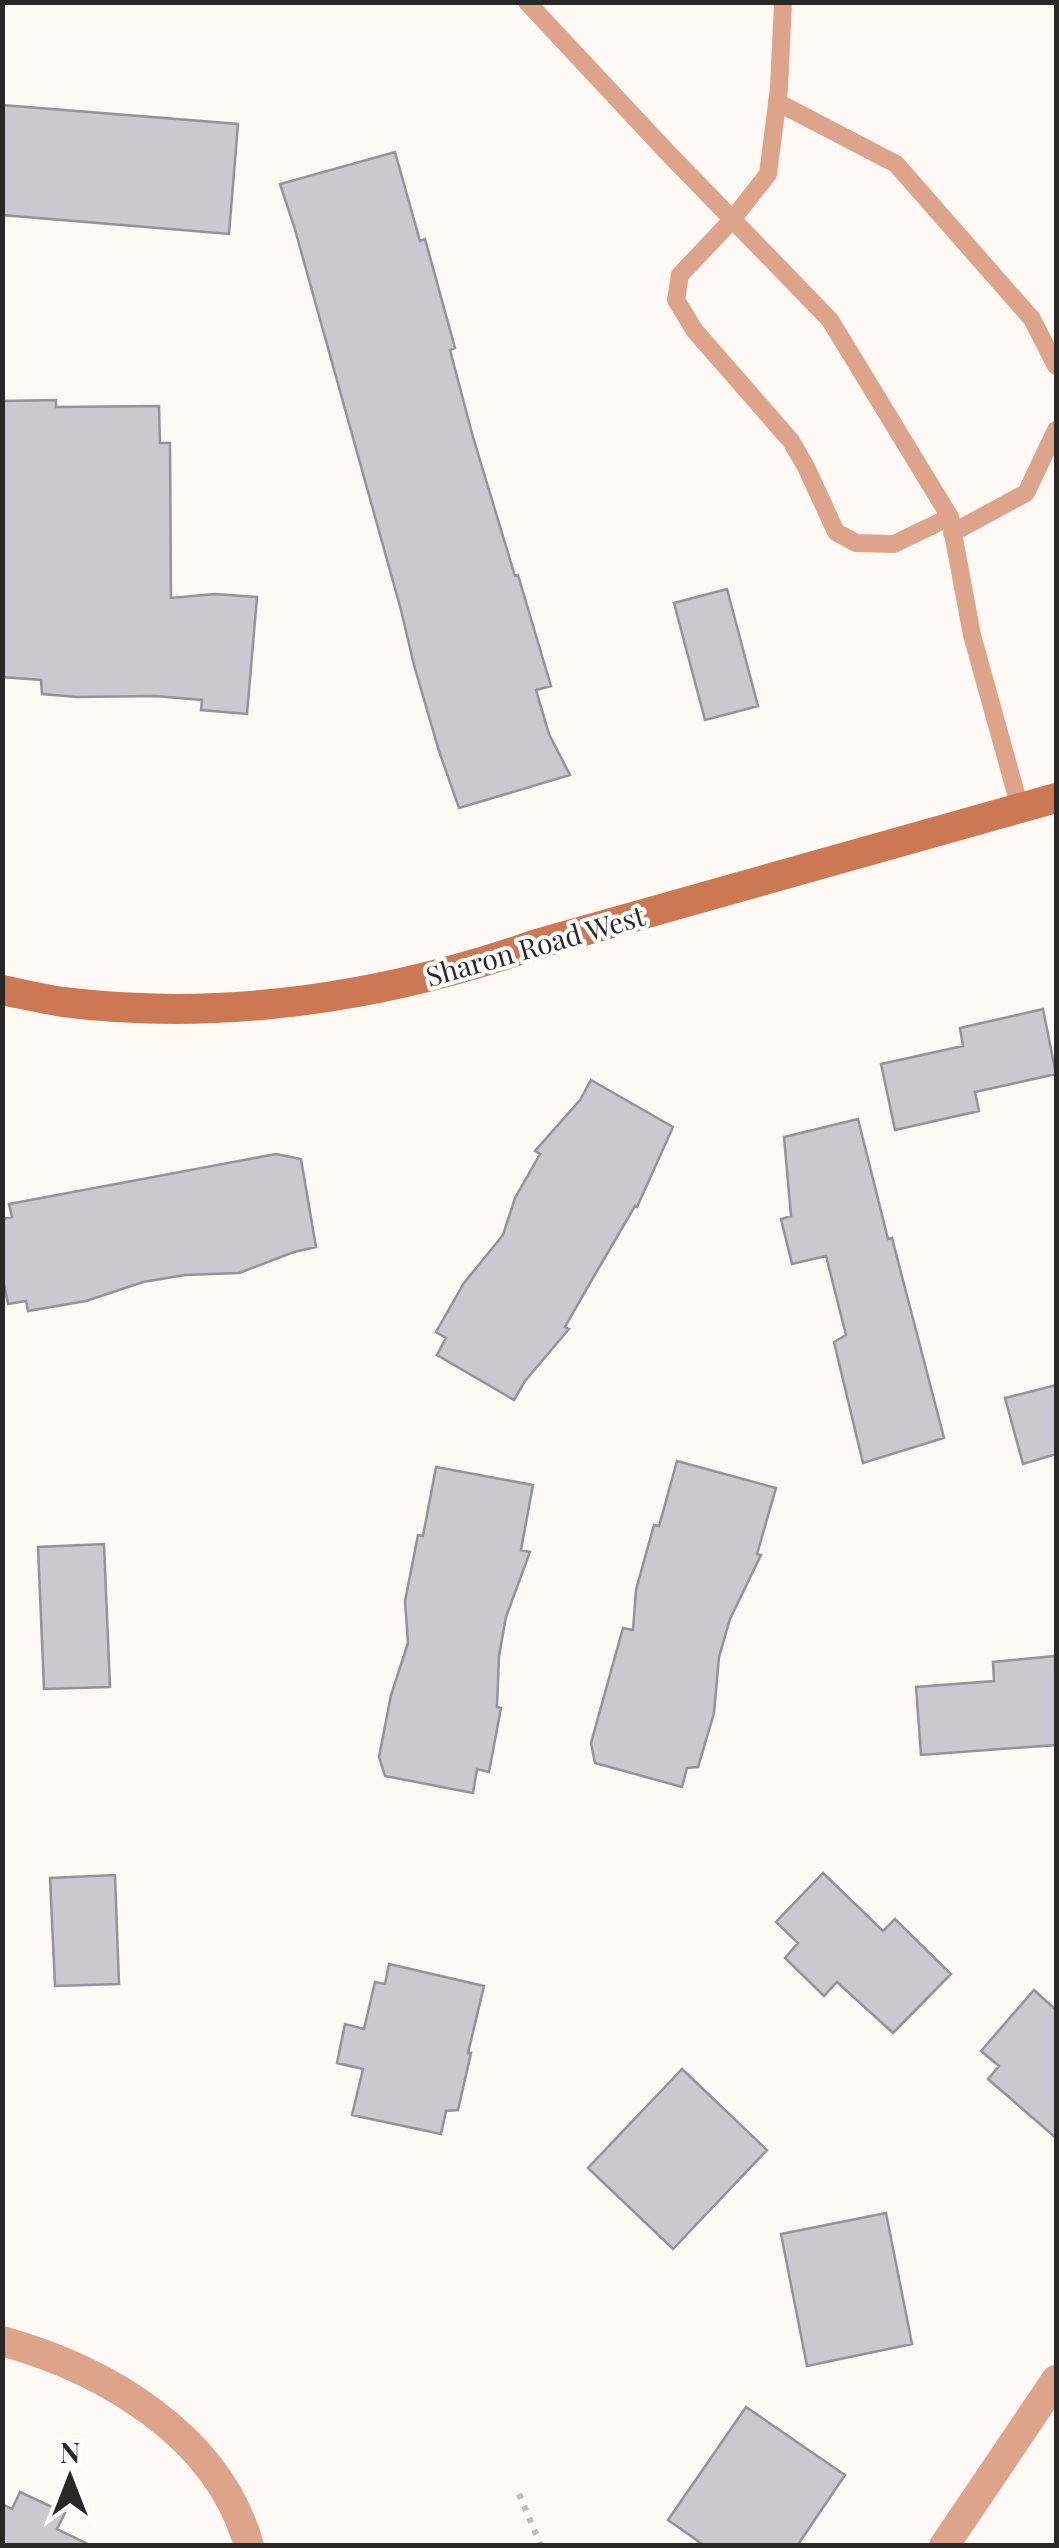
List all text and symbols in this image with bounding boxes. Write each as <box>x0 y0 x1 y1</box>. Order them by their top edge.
street label: Sharon Road West <box>421 896 650 994</box>
north arrow <box>20 2428 120 2528</box>
text: N <box>60 2433 80 2470</box>

